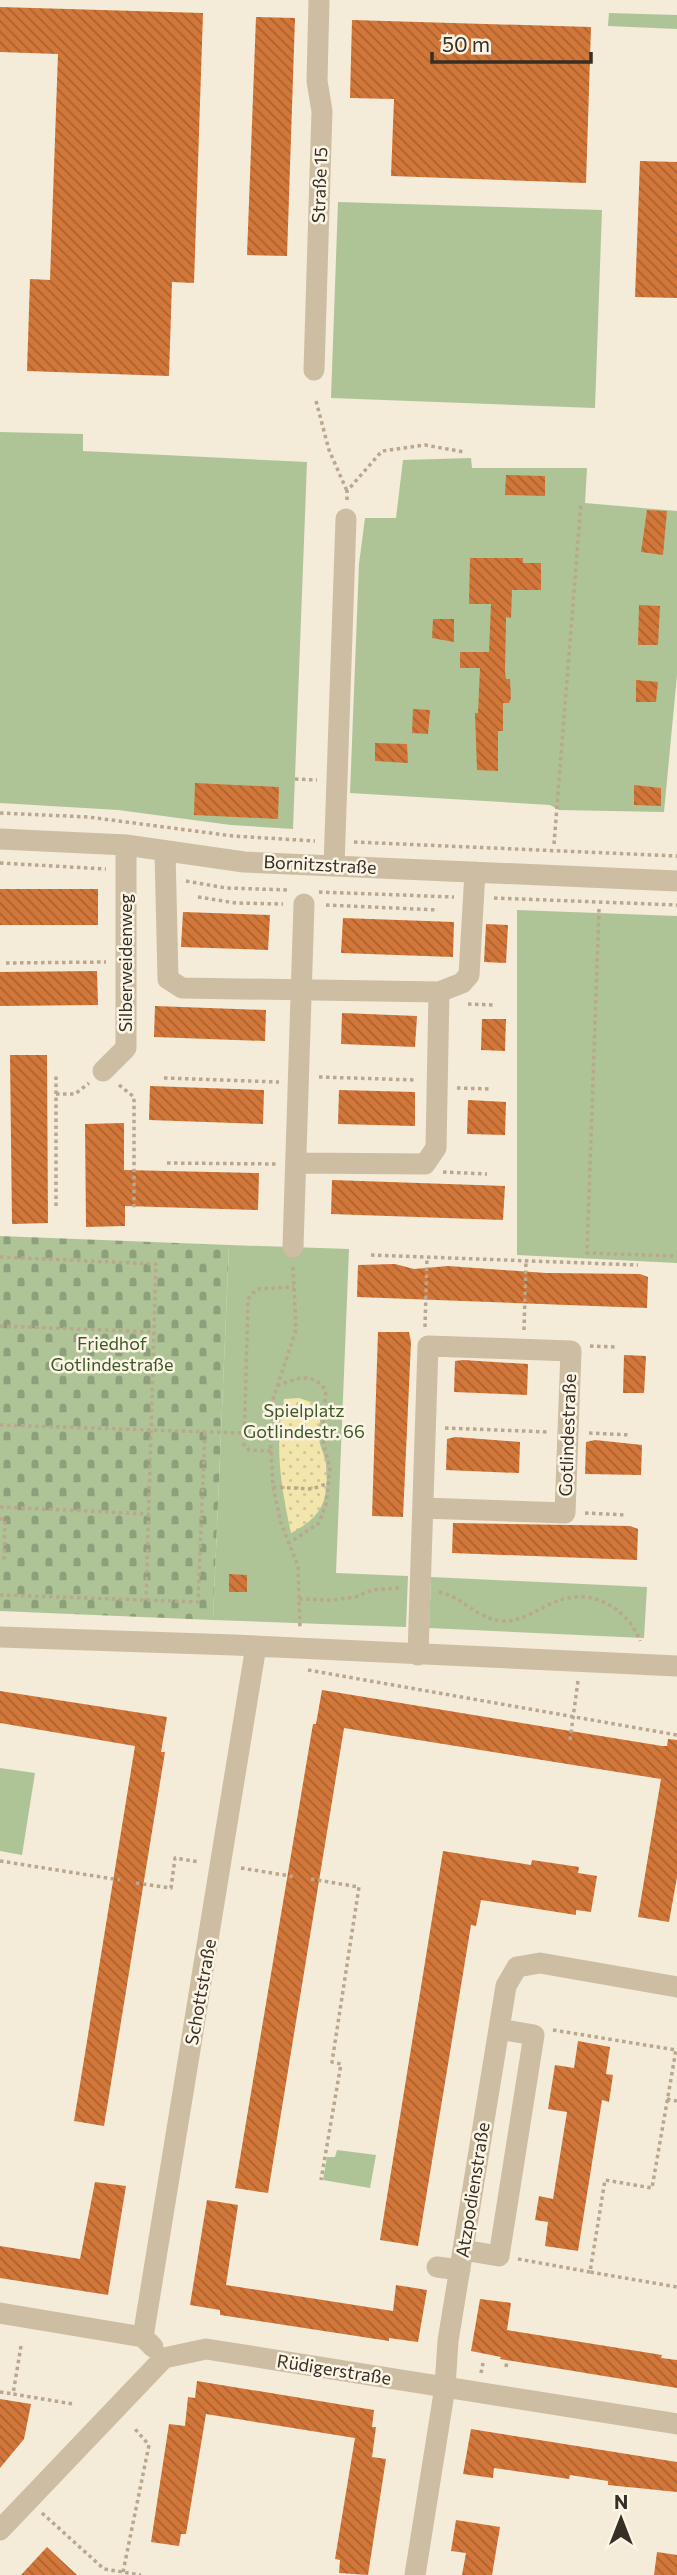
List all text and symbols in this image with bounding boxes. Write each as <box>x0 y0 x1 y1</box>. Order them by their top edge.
scale bar <box>432 21 591 65</box>
text: 50 m <box>442 31 490 56</box>
street label: Straße 15 <box>307 147 331 223</box>
street label: Bornitzstraße <box>263 850 377 878</box>
street label: Silberweidenweg <box>114 893 136 1032</box>
park label: Friedhof Gotlindestraße <box>51 1332 173 1375</box>
street label: Gotlindestraße <box>554 1373 580 1497</box>
park label: Spielplatz Gotlindestr. 66 <box>243 1399 365 1442</box>
street label: Schottstraße <box>180 1937 220 2047</box>
street label: Atzpodienstraße <box>450 2121 494 2259</box>
street label: Rüdigerstraße <box>275 2349 393 2389</box>
north arrow <box>586 2484 656 2554</box>
text: N <box>614 2490 628 2513</box>

